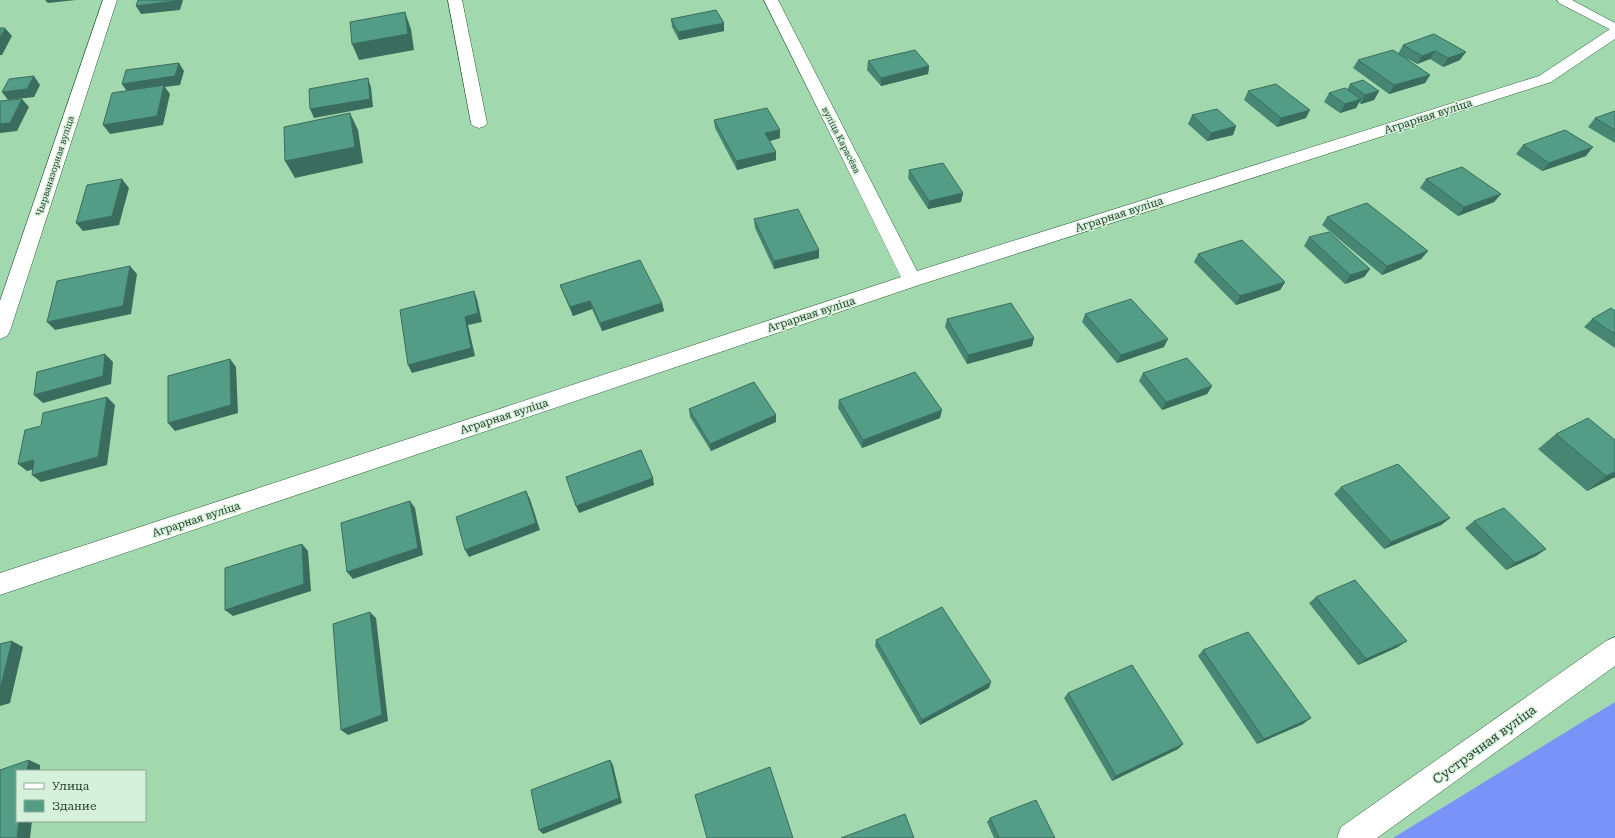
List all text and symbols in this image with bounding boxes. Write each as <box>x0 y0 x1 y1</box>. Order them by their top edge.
street label: Аграрная вуліца <box>1383 96 1474 137</box>
street label: вуліца Карасёва <box>820 105 862 175</box>
street label: Чырваназорная вуліца <box>34 115 76 217</box>
street label: Аграрная вуліца <box>1074 194 1165 235</box>
street label: Аграрная вуліца <box>766 294 857 335</box>
street label: Аграрная вуліца <box>459 396 550 437</box>
street label: Аграрная вуліца <box>151 499 242 540</box>
street label: Сустрэчная вуліца <box>1430 702 1539 787</box>
legend <box>16 770 146 822</box>
text: Улица <box>52 779 90 793</box>
text: Здание <box>52 799 97 813</box>

